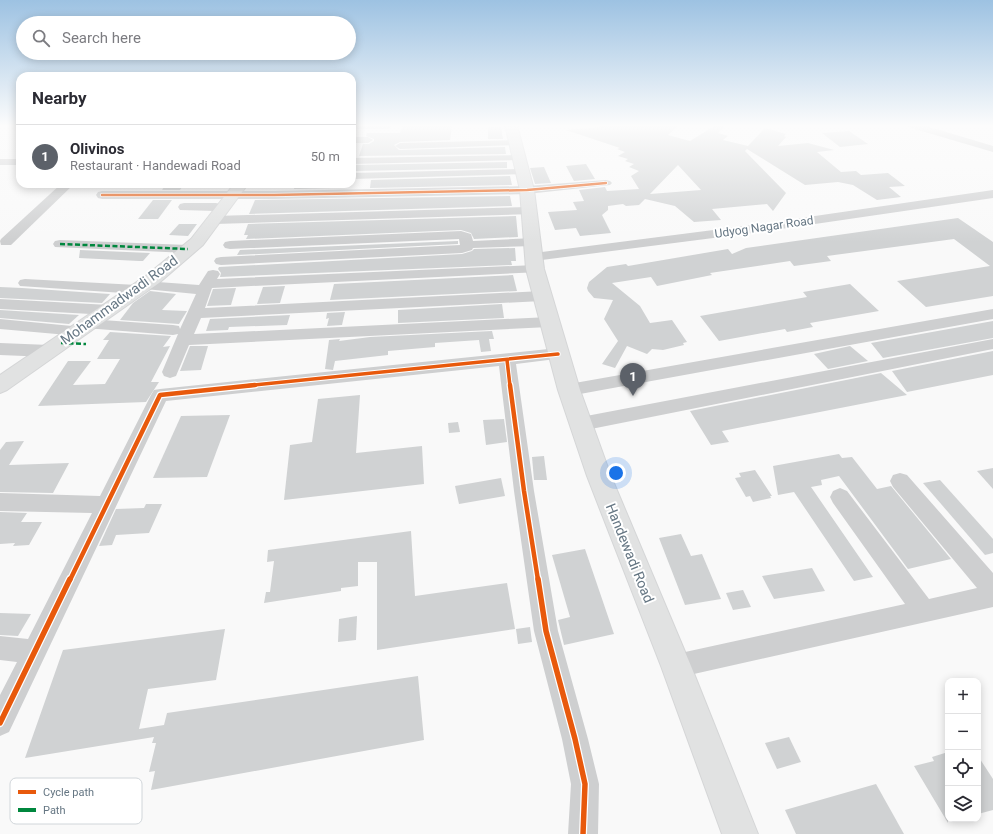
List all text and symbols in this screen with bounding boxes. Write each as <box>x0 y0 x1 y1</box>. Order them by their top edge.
search box <box>16 16 356 60</box>
icon: search <box>30 27 52 49</box>
text: Search here <box>62 29 141 47</box>
text: Nearby <box>32 88 87 108</box>
text: Olivinos <box>70 140 124 158</box>
text: 1 <box>41 149 49 164</box>
text: 50 m <box>311 149 340 164</box>
text: Restaurant · Handewadi Road <box>70 158 241 173</box>
street label: Udyog Nagar Road <box>714 213 814 241</box>
street label: Mohammadwadi Road <box>57 252 181 348</box>
pin: 1 <box>620 363 646 396</box>
your location <box>606 463 626 483</box>
street label: Handewadi Road <box>603 501 657 605</box>
map controls <box>945 678 981 822</box>
button: + <box>945 678 981 714</box>
button: − <box>945 714 981 750</box>
button: locate <box>945 750 981 786</box>
legend <box>10 778 142 824</box>
text: Cycle path <box>43 786 94 799</box>
button: layers <box>945 786 981 822</box>
text: Path <box>43 804 66 817</box>

